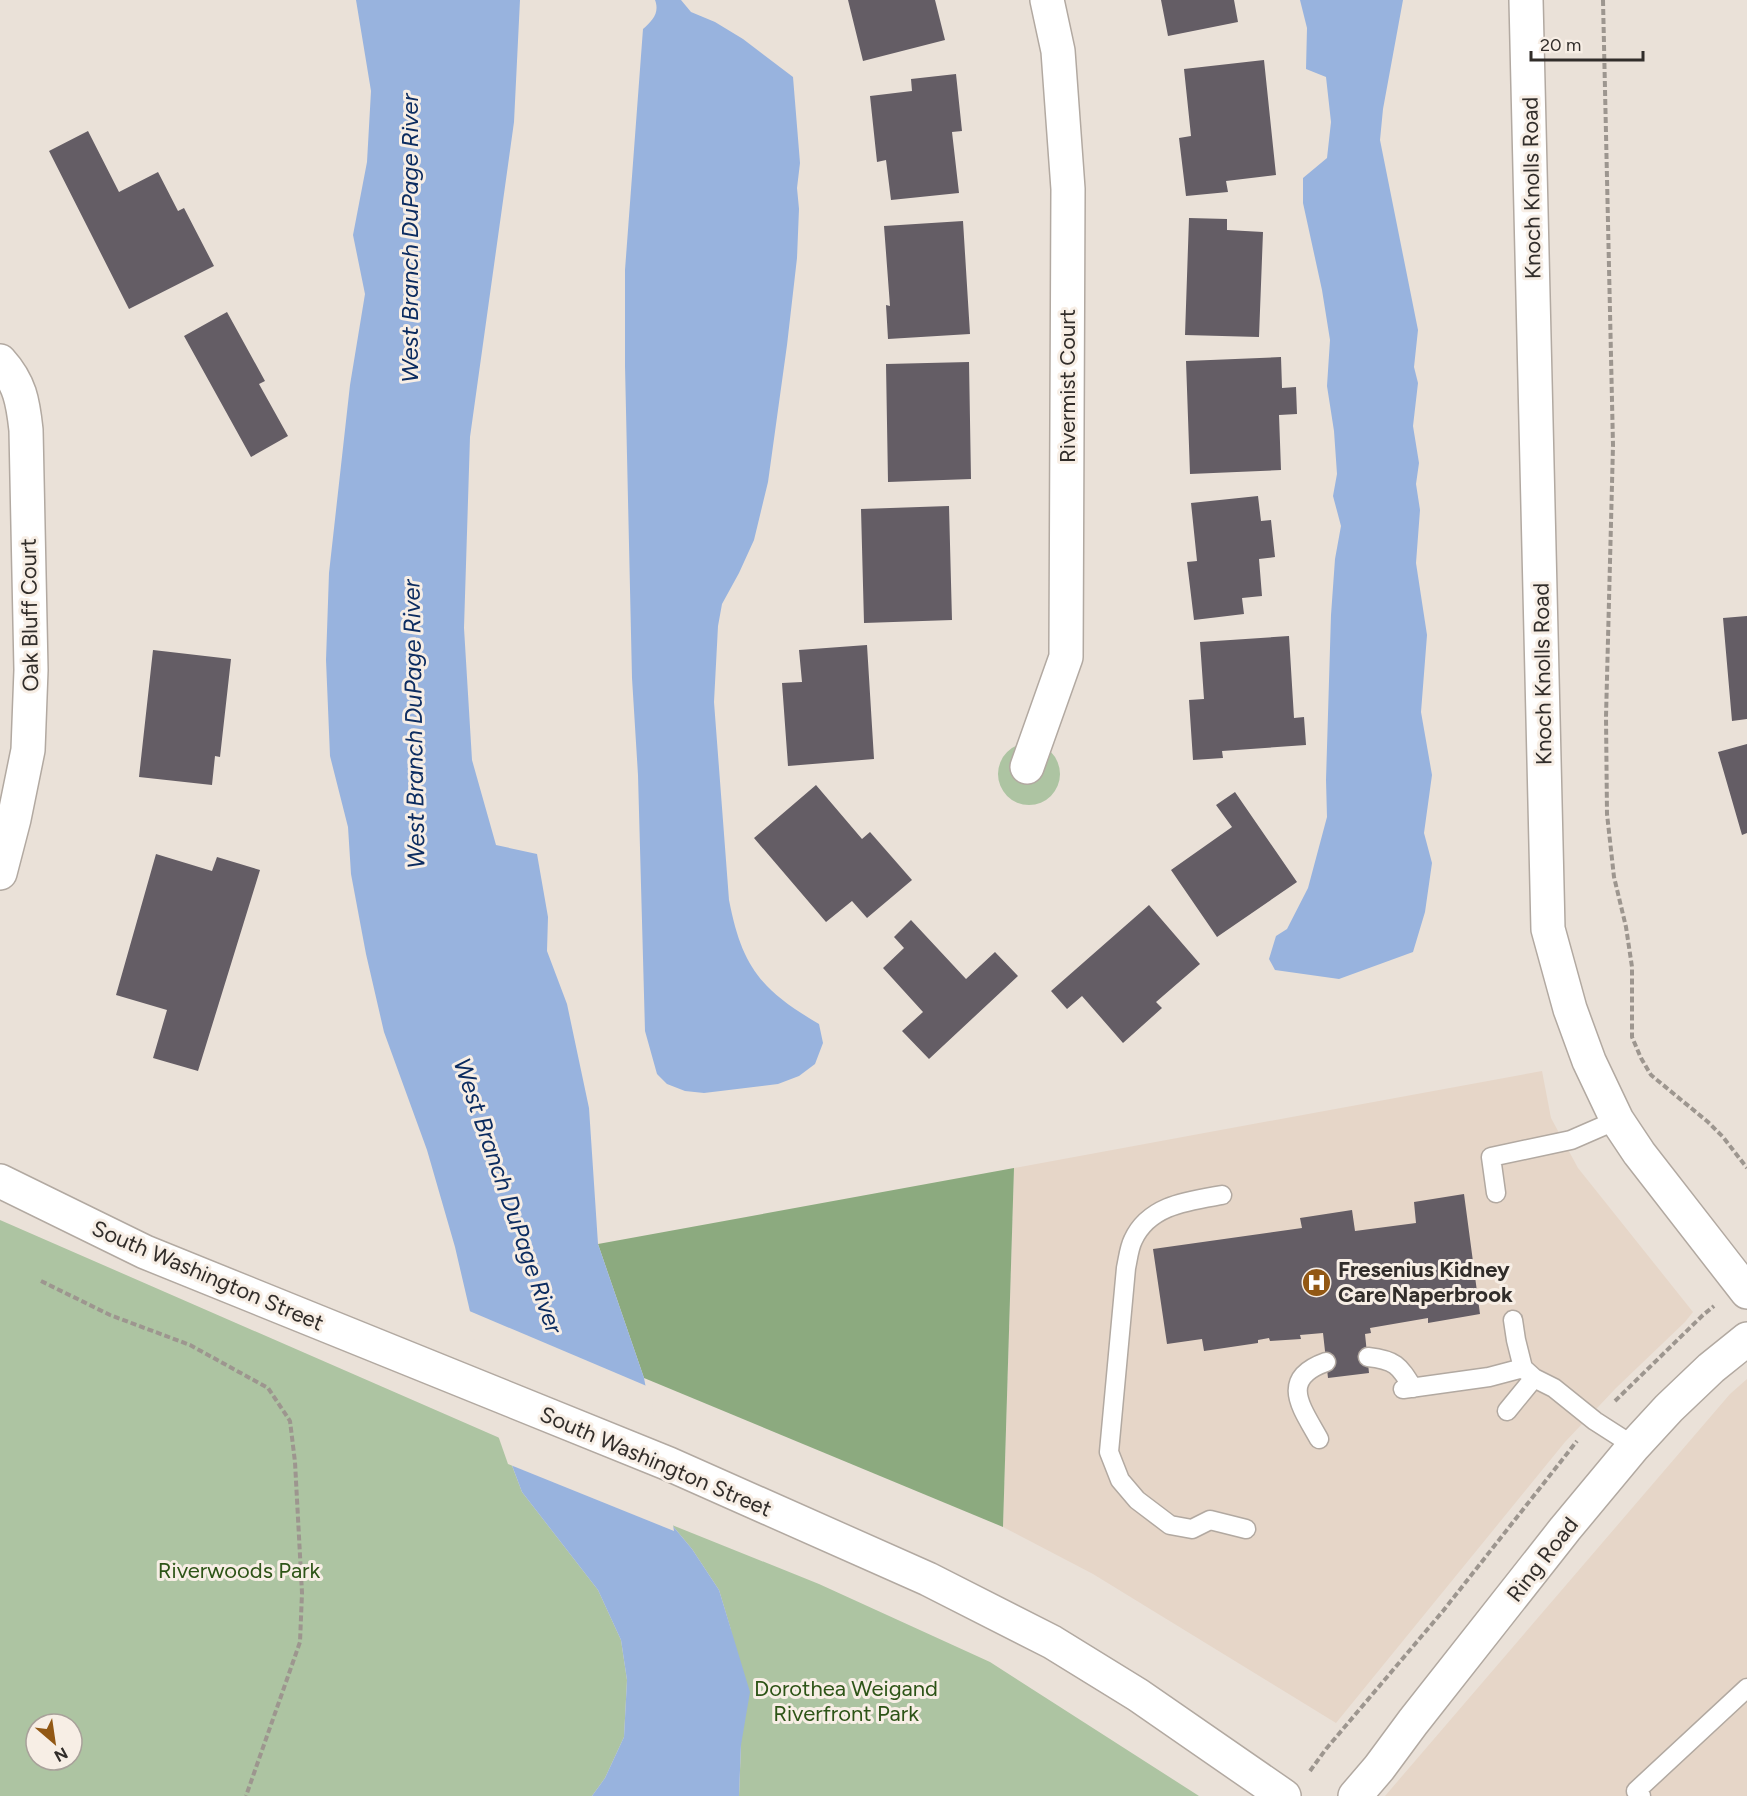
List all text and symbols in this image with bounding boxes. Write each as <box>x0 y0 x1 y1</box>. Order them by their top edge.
scale bar <box>1531 24 1644 62</box>
text: 20 m <box>1540 34 1581 56</box>
water label: West Branch DuPage River <box>395 93 424 383</box>
street label: Knoch Knolls Road <box>1516 97 1547 279</box>
street label: Rivermist Court <box>1054 309 1081 463</box>
street label: Oak Bluff Court <box>15 538 44 692</box>
water label: West Branch DuPage River <box>396 578 431 869</box>
street label: Knoch Knolls Road <box>1527 583 1558 765</box>
water label: West Branch DuPage River <box>448 1054 570 1338</box>
street label: South Washington Street <box>88 1214 328 1337</box>
place label: Fresenius Kidney Care Naperbrook <box>1338 1256 1513 1308</box>
hospital icon: Fresenius Kidney Care Naperbrook <box>1301 1266 1333 1298</box>
street label: South Washington Street <box>536 1400 776 1523</box>
street label: Ring Road <box>1501 1512 1584 1607</box>
park label: Riverwoods Park <box>158 1557 321 1584</box>
park label: Dorothea Weigand Riverfront Park <box>754 1675 938 1727</box>
north arrow <box>24 1712 84 1772</box>
text: N <box>51 1743 71 1766</box>

